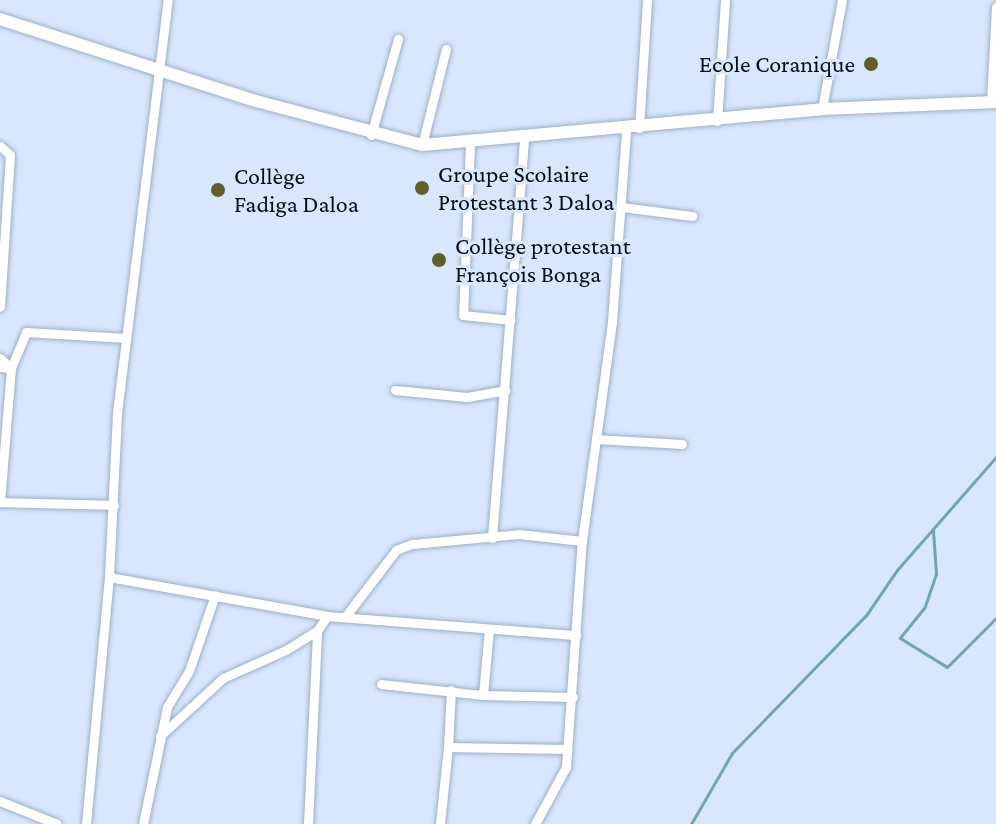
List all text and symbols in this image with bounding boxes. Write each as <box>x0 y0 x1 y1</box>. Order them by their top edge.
place label: Ecole Coranique <box>699 50 855 78</box>
marker: Ecole Coranique <box>862 55 880 73</box>
place label: Groupe Scolaire Protestant 3 Daloa <box>438 160 614 216</box>
place label: Collège Fadiga Daloa <box>234 162 359 218</box>
marker: Groupe Scolaire Protestant 3 Daloa <box>413 179 431 197</box>
marker: Collège Fadiga Daloa <box>209 181 227 199</box>
place label: Collège protestant François Bonga <box>455 232 631 288</box>
marker: Collège protestant François Bonga <box>430 251 448 269</box>

